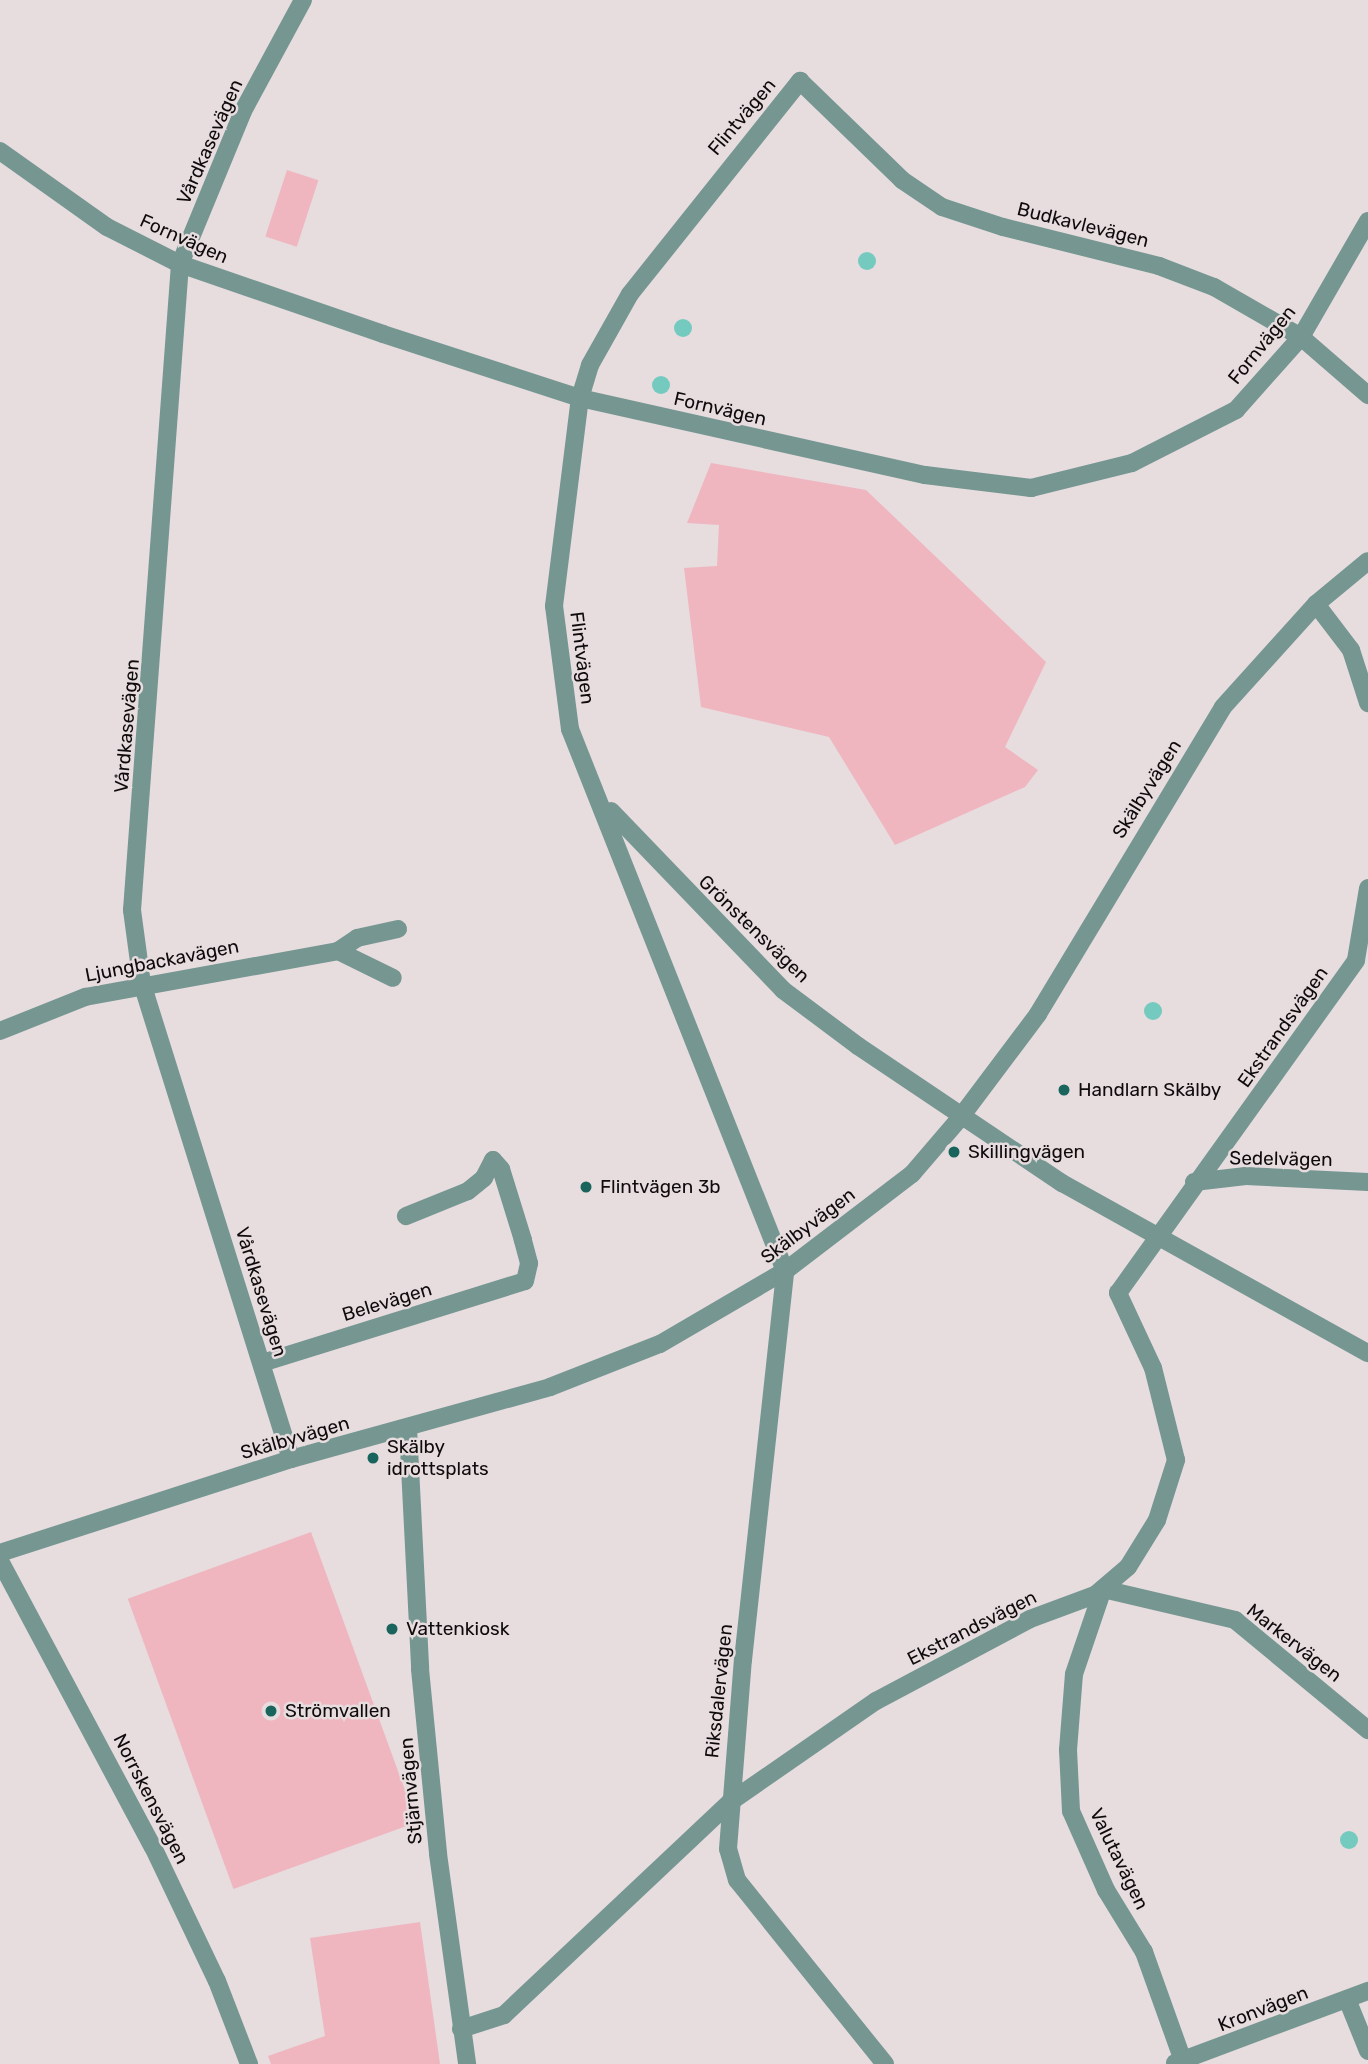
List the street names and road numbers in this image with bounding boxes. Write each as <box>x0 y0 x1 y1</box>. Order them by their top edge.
street label: Flintvägen <box>703 74 781 160</box>
street label: Vårdkasevägen <box>172 76 248 208</box>
street label: Budkavlevägen <box>1015 198 1151 252</box>
street label: Fornvägen <box>136 209 232 269</box>
street label: Fornvägen <box>1223 301 1301 389</box>
street label: Fornvägen <box>671 387 769 431</box>
street label: Flintvägen <box>565 610 599 706</box>
street label: Vårdkasevägen <box>110 658 144 794</box>
street label: Skälbyvägen <box>1108 735 1186 843</box>
street label: Grönstensvägen <box>694 870 814 988</box>
street label: Ljungbackavägen <box>83 935 241 987</box>
street label: Ekstrandsvägen <box>1233 962 1333 1092</box>
street label: Sedelvägen <box>1229 1147 1333 1171</box>
street label: Skälbyvägen <box>756 1183 860 1269</box>
street label: Vårdkasevägen <box>230 1224 292 1360</box>
street label: Belevägen <box>339 1278 435 1326</box>
street label: Skälbyvägen <box>238 1412 352 1464</box>
street label: Ekstrandsvägen <box>904 1586 1040 1670</box>
street label: Markervägen <box>1242 1599 1346 1687</box>
street label: Riksdalervägen <box>701 1623 737 1759</box>
street label: Norrskensvägen <box>108 1730 194 1868</box>
street label: Stjärnvägen <box>395 1737 427 1845</box>
street label: Valutavägen <box>1085 1805 1153 1913</box>
street label: Kronvägen <box>1215 1981 1311 2037</box>

